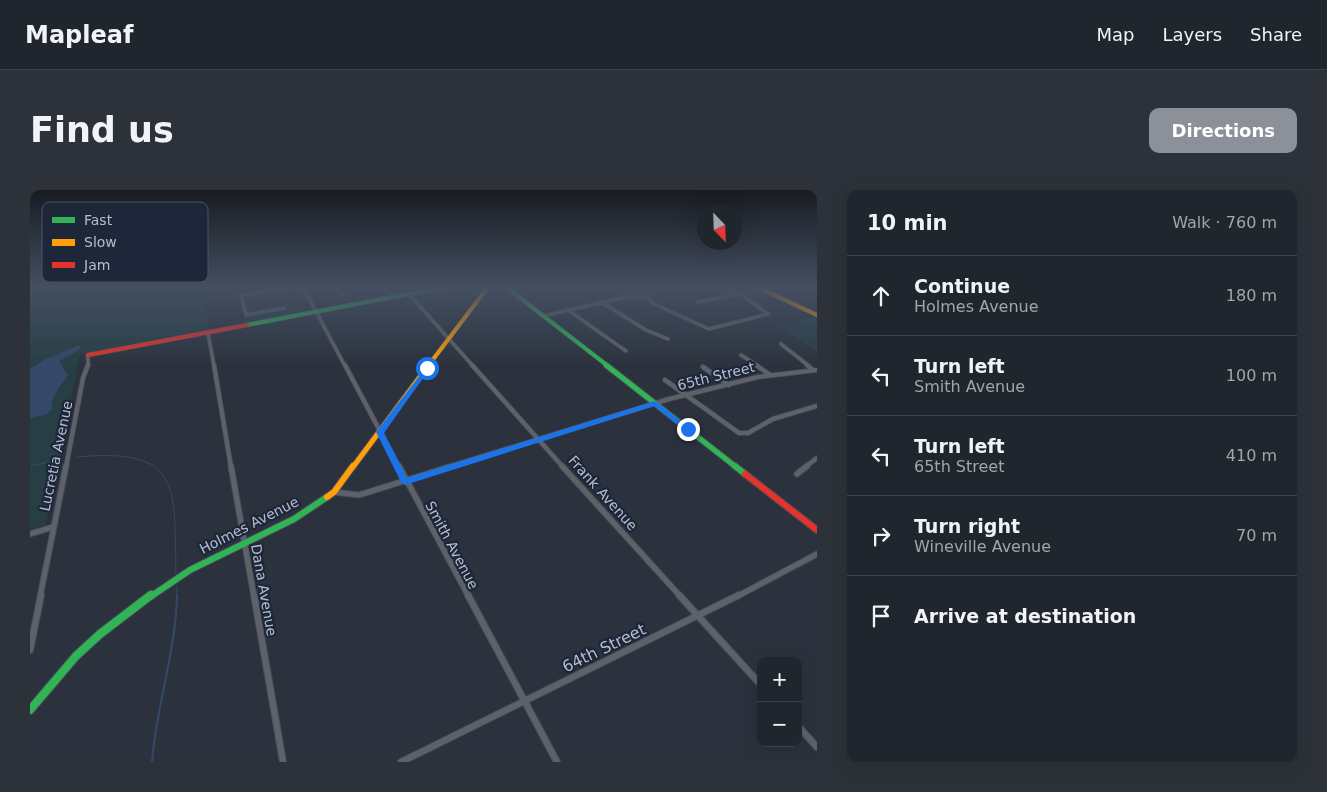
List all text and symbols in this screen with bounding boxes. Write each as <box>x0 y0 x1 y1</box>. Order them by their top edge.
text: Mapleaf <box>25 21 133 49</box>
text: Map <box>1096 24 1134 45</box>
text: Layers <box>1162 24 1222 45</box>
text: Share <box>1250 24 1302 45</box>
button: Directions <box>1149 108 1297 153</box>
text: Find us <box>30 110 174 150</box>
legend <box>42 202 208 282</box>
north arrow <box>697 205 742 250</box>
text: 10 min <box>867 211 948 235</box>
text: Fast <box>84 212 113 228</box>
text: Walk · 760 m <box>1172 213 1277 232</box>
text: Slow <box>84 234 117 250</box>
text: Jam <box>83 257 110 273</box>
text: Continue <box>914 275 1010 297</box>
icon: ahead <box>867 282 895 310</box>
text: 180 m <box>1226 286 1277 305</box>
text: Holmes Avenue <box>914 297 1039 316</box>
text: Turn left <box>914 355 1005 377</box>
route start <box>416 357 439 380</box>
street label: 65th Street <box>676 359 757 393</box>
icon: left <box>867 362 895 390</box>
text: 100 m <box>1226 366 1277 385</box>
text: Smith Avenue <box>914 377 1025 396</box>
street label: Lucretia Avenue <box>36 399 76 513</box>
route end <box>677 418 700 441</box>
text: Turn left <box>914 435 1005 457</box>
icon: left <box>867 442 895 470</box>
text: 410 m <box>1226 446 1277 465</box>
street label: Frank Avenue <box>565 452 641 534</box>
text: 65th Street <box>914 457 1004 476</box>
street label: Holmes Avenue <box>197 493 301 557</box>
street label: Smith Avenue <box>422 498 482 592</box>
text: Turn right <box>914 515 1020 537</box>
icon: right <box>867 522 895 550</box>
text: 70 m <box>1236 526 1277 545</box>
text: Wineville Avenue <box>914 537 1051 556</box>
street label: Dana Avenue <box>248 543 280 637</box>
icon: arrive <box>867 602 895 630</box>
text: Arrive at destination <box>914 605 1136 627</box>
street label: 64th Street <box>559 620 649 676</box>
map controls <box>757 657 802 747</box>
button: + <box>757 657 802 702</box>
button: − <box>757 702 802 747</box>

